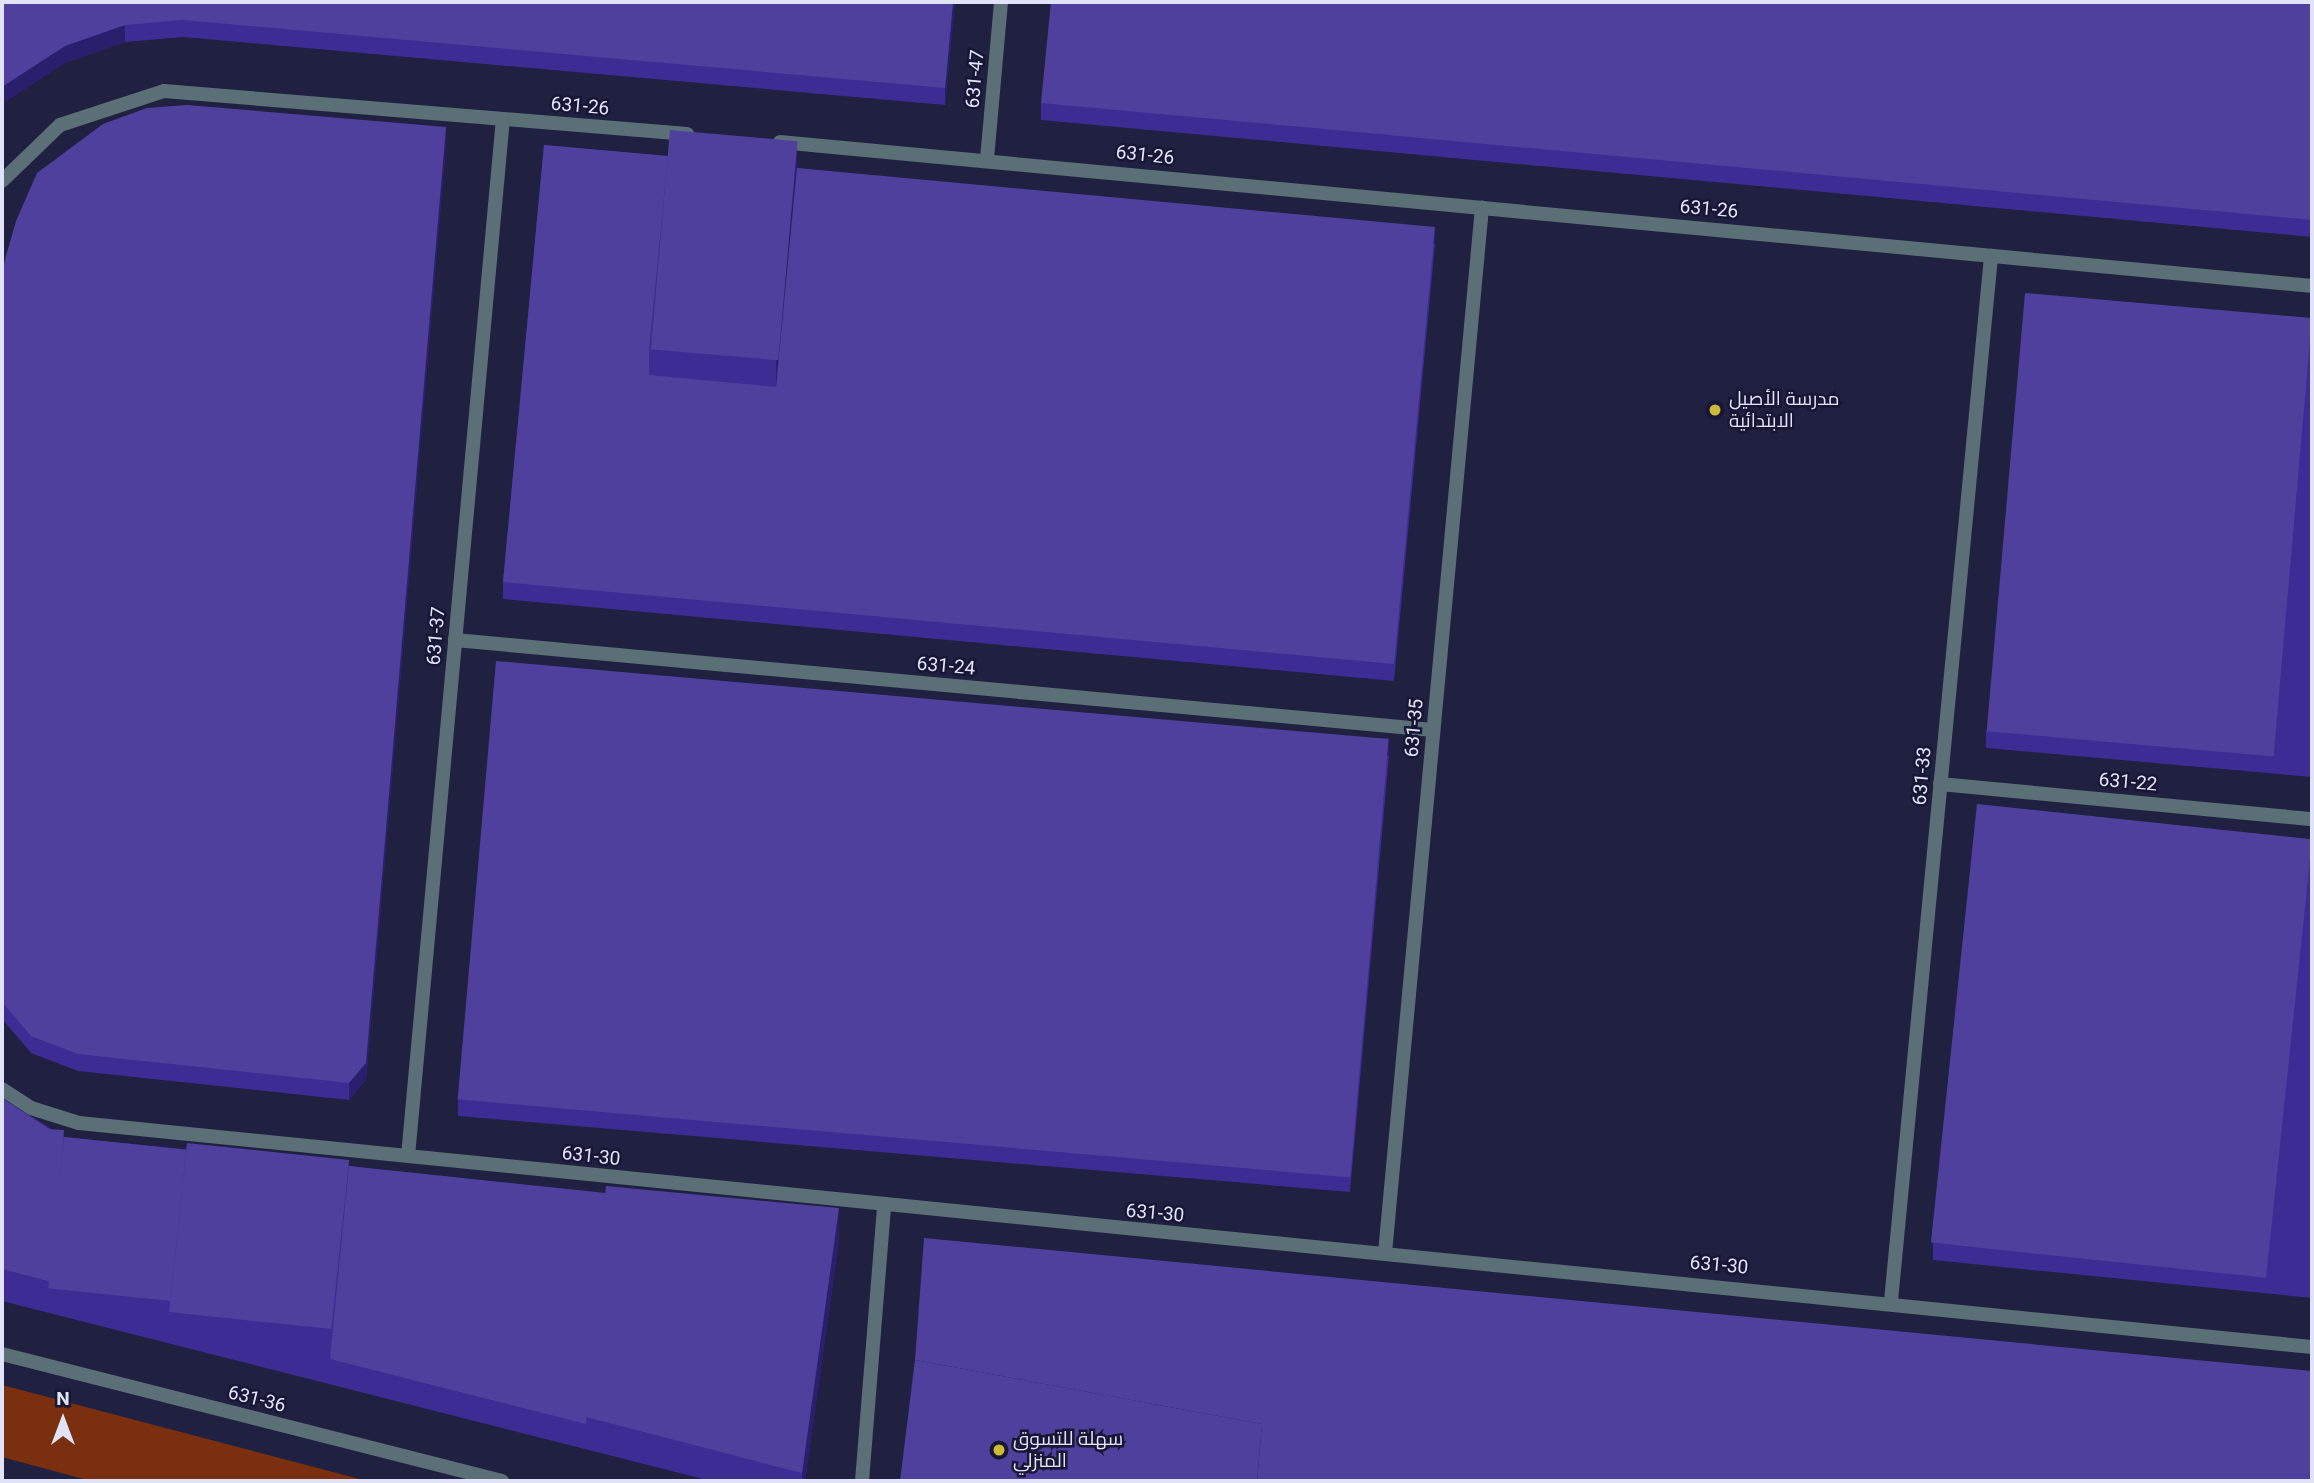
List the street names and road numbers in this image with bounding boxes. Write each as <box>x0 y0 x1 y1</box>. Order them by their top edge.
street label: 631-47 <box>961 49 989 109</box>
street label: 631-26 <box>550 92 610 120</box>
street label: 631-26 <box>1115 141 1175 169</box>
street label: 631-26 <box>1679 195 1739 223</box>
street label: 631-37 <box>422 606 450 666</box>
street label: 631-24 <box>916 652 976 680</box>
street label: 631-35 <box>1400 698 1428 758</box>
street label: 631-33 <box>1908 746 1936 806</box>
street label: 631-22 <box>2098 768 2158 796</box>
street label: 631-30 <box>561 1142 621 1170</box>
street label: 631-30 <box>1125 1199 1185 1227</box>
street label: 631-30 <box>1689 1251 1749 1279</box>
street label: 631-36 <box>226 1381 288 1417</box>

